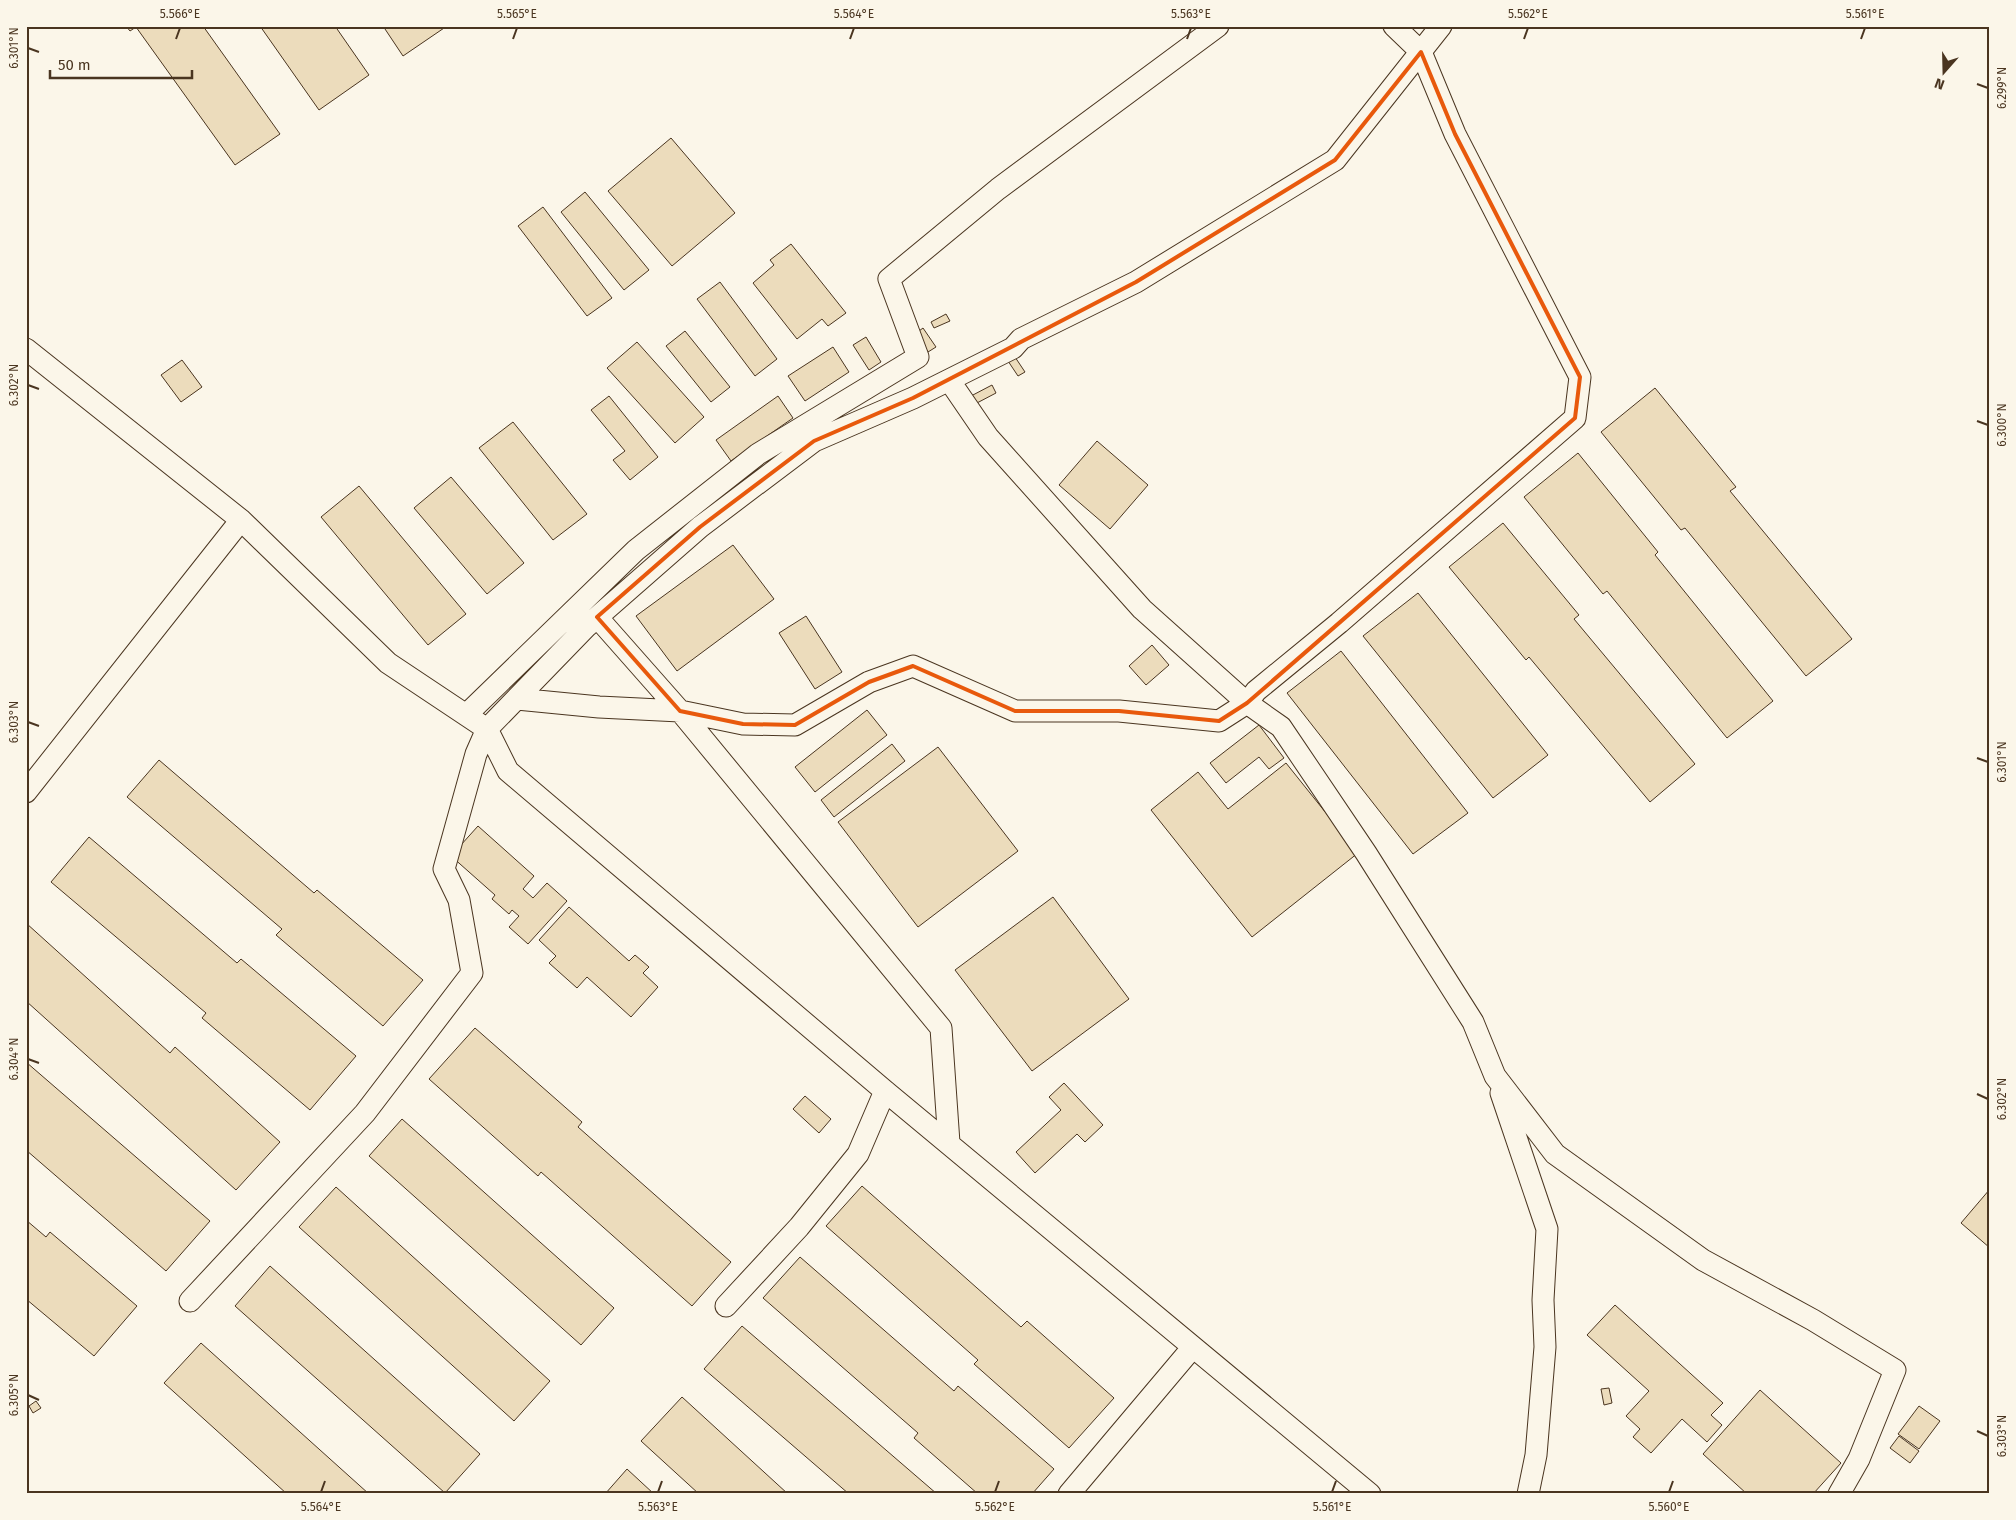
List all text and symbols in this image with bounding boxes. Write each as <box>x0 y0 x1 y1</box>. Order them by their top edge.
text: 5.566°E <box>160 7 200 21</box>
text: 5.565°E <box>497 7 537 21</box>
text: 5.564°E <box>834 7 874 21</box>
text: 5.563°E <box>1171 7 1211 21</box>
text: 5.562°E <box>1508 7 1548 21</box>
text: 5.561°E <box>1846 7 1884 21</box>
text: 6.301°N <box>7 27 21 69</box>
scale bar <box>50 48 192 80</box>
north arrow <box>1918 48 1968 98</box>
text: 50 m <box>58 56 91 74</box>
text: 6.299°N <box>1995 67 2009 109</box>
text: N <box>1932 74 1947 93</box>
text: 6.302°N <box>7 364 21 406</box>
text: 6.300°N <box>1995 403 2009 447</box>
text: 6.303°N <box>7 701 21 743</box>
text: 6.301°N <box>1995 741 2009 783</box>
text: 6.304°N <box>7 1038 21 1080</box>
text: 6.302°N <box>1995 1078 2009 1120</box>
text: 6.305°N <box>7 1374 21 1416</box>
text: 6.303°N <box>1995 1415 2009 1457</box>
text: 5.564°E <box>301 1500 341 1514</box>
text: 5.563°E <box>638 1500 678 1514</box>
text: 5.562°E <box>975 1500 1015 1514</box>
text: 5.561°E <box>1313 1500 1351 1514</box>
text: 5.560°E <box>1649 1500 1689 1514</box>

